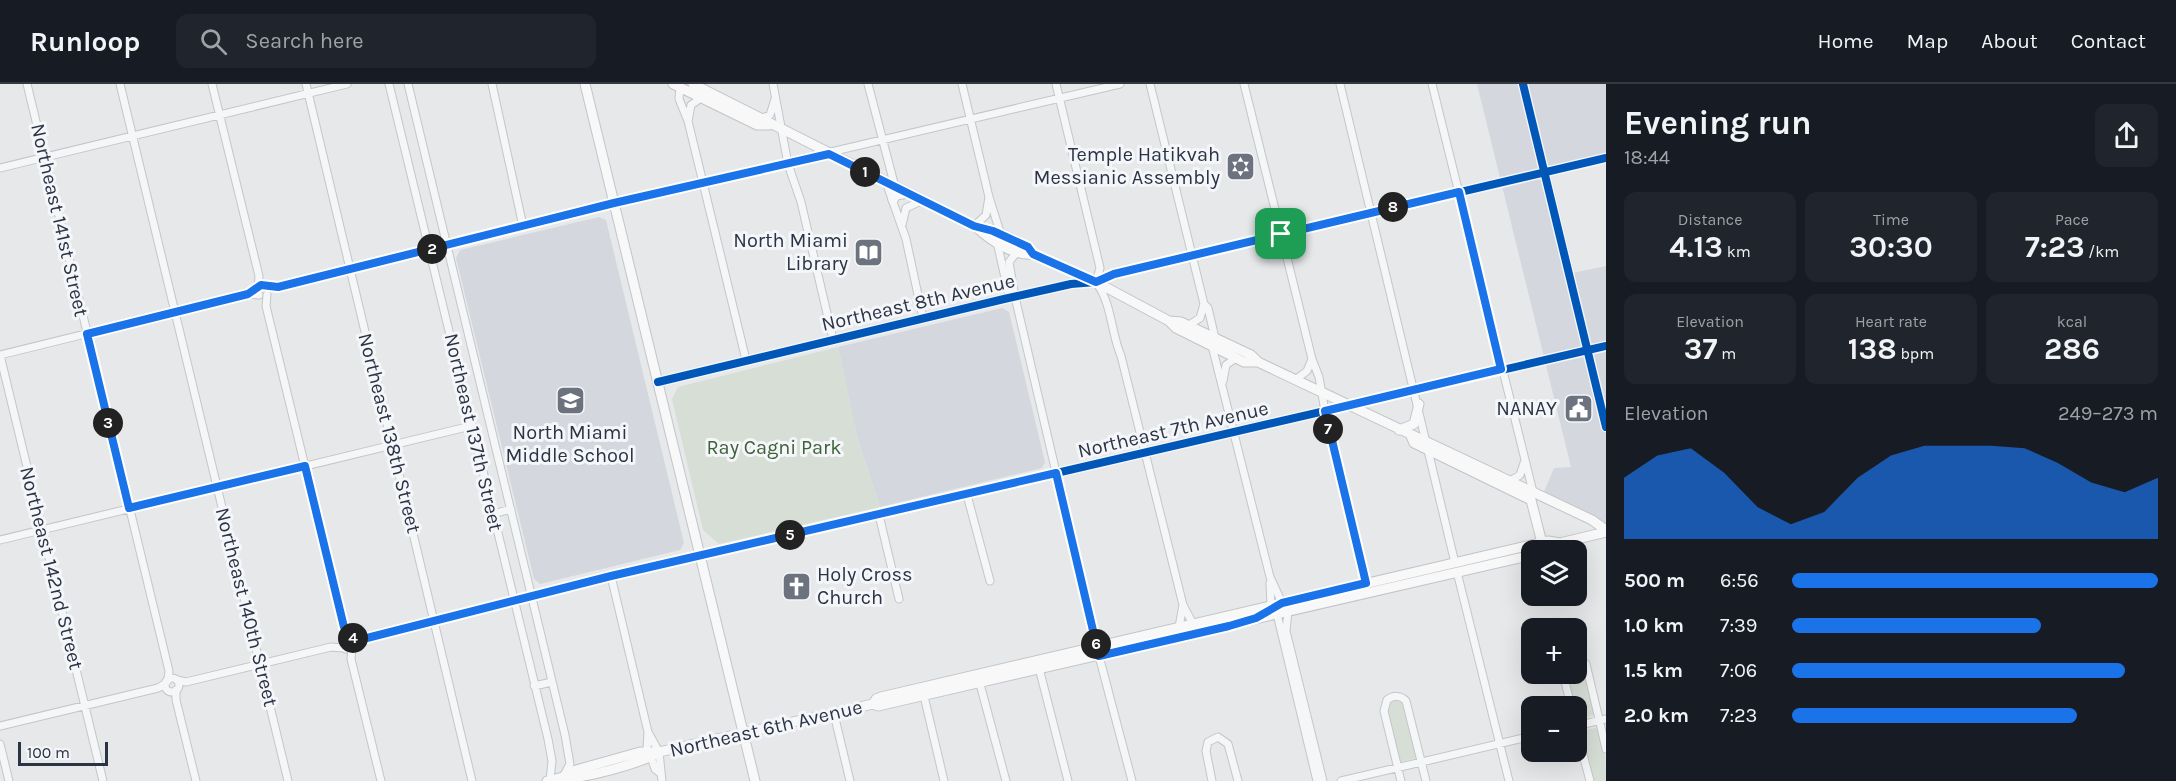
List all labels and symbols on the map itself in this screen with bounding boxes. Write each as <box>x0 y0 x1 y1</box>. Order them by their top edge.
street label: Northeast 141st Street <box>26 121 93 319</box>
place label: Temple Hatikvah Messianic Assembly <box>1033 143 1220 189</box>
synagogue icon: Temple Hatikvah Messianic Assembly <box>1225 150 1257 182</box>
pin: 1 <box>850 157 880 187</box>
pin: 8 <box>1378 192 1408 222</box>
pin <box>1255 208 1306 259</box>
place label: North Miami Library <box>733 229 848 275</box>
pin: 2 <box>417 234 447 264</box>
library icon: North Miami Library <box>853 236 885 268</box>
street label: Northeast 8th Avenue <box>819 269 1017 336</box>
street label: Northeast 138th Street <box>354 331 426 536</box>
street label: Northeast 137th Street <box>440 331 508 534</box>
school or university icon: North Miami Middle School <box>554 385 586 417</box>
public building icon: NANAY <box>1562 392 1594 424</box>
street label: Northeast 7th Avenue <box>1076 396 1271 463</box>
place label: NANAY <box>1496 397 1557 420</box>
pin: 3 <box>93 408 123 438</box>
pin: 7 <box>1313 414 1343 444</box>
place label: North Miami Middle School <box>505 421 635 467</box>
park label: Ray Cagni Park <box>706 436 842 459</box>
street label: Northeast 142nd Street <box>15 464 88 672</box>
street label: Northeast 140th Street <box>211 505 283 710</box>
pin: 5 <box>775 520 805 550</box>
place label: Holy Cross Church <box>817 563 912 609</box>
church icon: Holy Cross Church <box>780 570 812 602</box>
pin: 4 <box>338 623 368 653</box>
pin: 6 <box>1081 629 1111 659</box>
street label: Northeast 6th Avenue <box>667 695 865 762</box>
scale bar <box>18 739 108 766</box>

